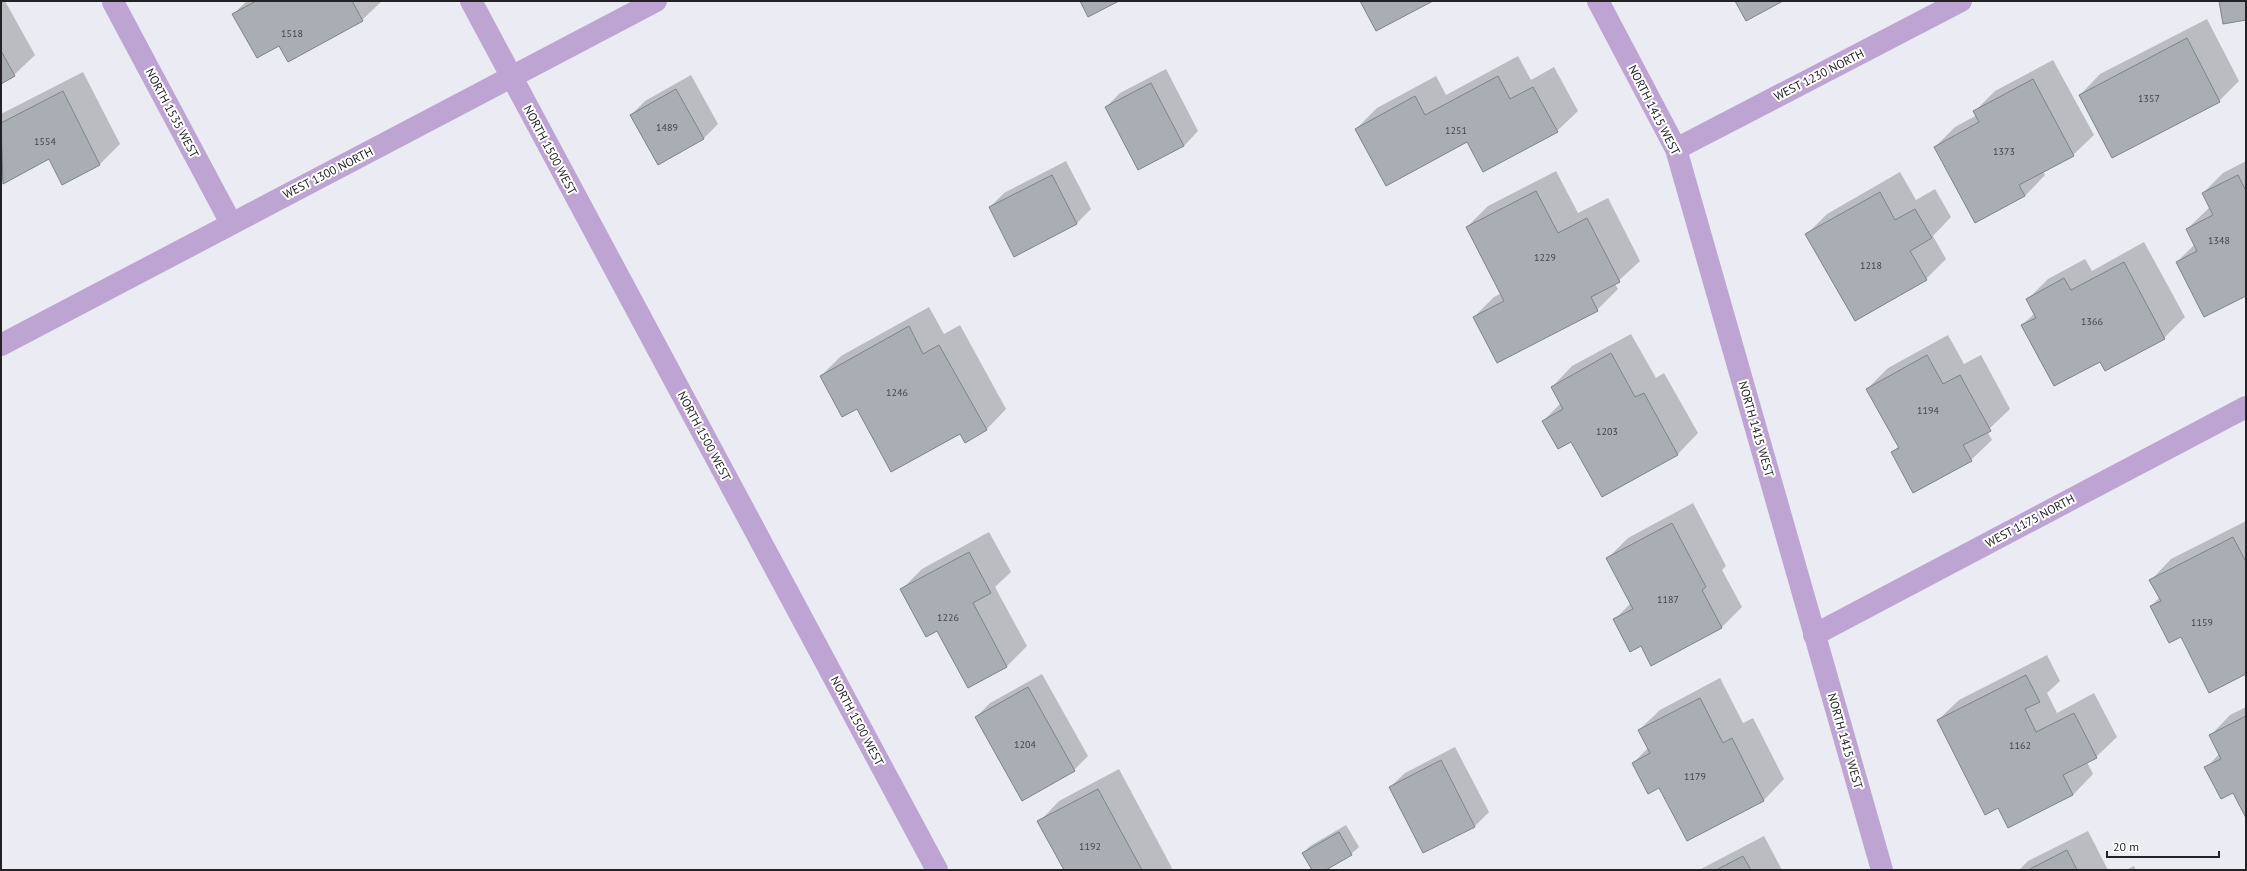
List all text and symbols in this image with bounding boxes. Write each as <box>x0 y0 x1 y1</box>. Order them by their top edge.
house number: 1518 <box>281 27 303 40</box>
street label: WEST 1230 NORTH <box>1771 45 1866 104</box>
street label: NORTH 1415 WEST <box>1625 62 1684 158</box>
street label: NORTH 1535 WEST <box>143 65 202 160</box>
house number: 1357 <box>2138 92 2160 105</box>
street label: NORTH 1500 WEST <box>521 102 580 197</box>
house number: 1489 <box>656 121 678 134</box>
house number: 1251 <box>1445 124 1467 137</box>
house number: 1554 <box>34 135 56 148</box>
street label: WEST 1300 NORTH <box>280 143 375 202</box>
house number: 1373 <box>1993 145 2015 158</box>
house number: 1348 <box>2208 234 2230 247</box>
house number: 1229 <box>1534 251 1556 264</box>
house number: 1218 <box>1860 259 1882 272</box>
house number: 1366 <box>2081 315 2103 328</box>
street label: NORTH 1415 WEST <box>1736 379 1777 479</box>
house number: 1246 <box>886 386 908 399</box>
street label: NORTH 1500 WEST <box>675 388 734 483</box>
house number: 1194 <box>1917 404 1939 417</box>
house number: 1203 <box>1596 425 1618 438</box>
street label: WEST 1175 NORTH <box>1983 491 2077 550</box>
house number: 1187 <box>1657 593 1679 606</box>
house number: 1226 <box>937 611 959 624</box>
house number: 1159 <box>2191 616 2213 629</box>
street label: NORTH 1500 WEST <box>828 673 887 768</box>
street label: NORTH 1415 WEST <box>1825 691 1866 791</box>
house number: 1204 <box>1014 738 1036 751</box>
house number: 1162 <box>2009 739 2031 752</box>
house number: 1179 <box>1684 770 1706 783</box>
scale bar <box>2107 833 2219 859</box>
text: 20 m <box>2113 839 2139 854</box>
house number: 1192 <box>1079 840 1101 853</box>

